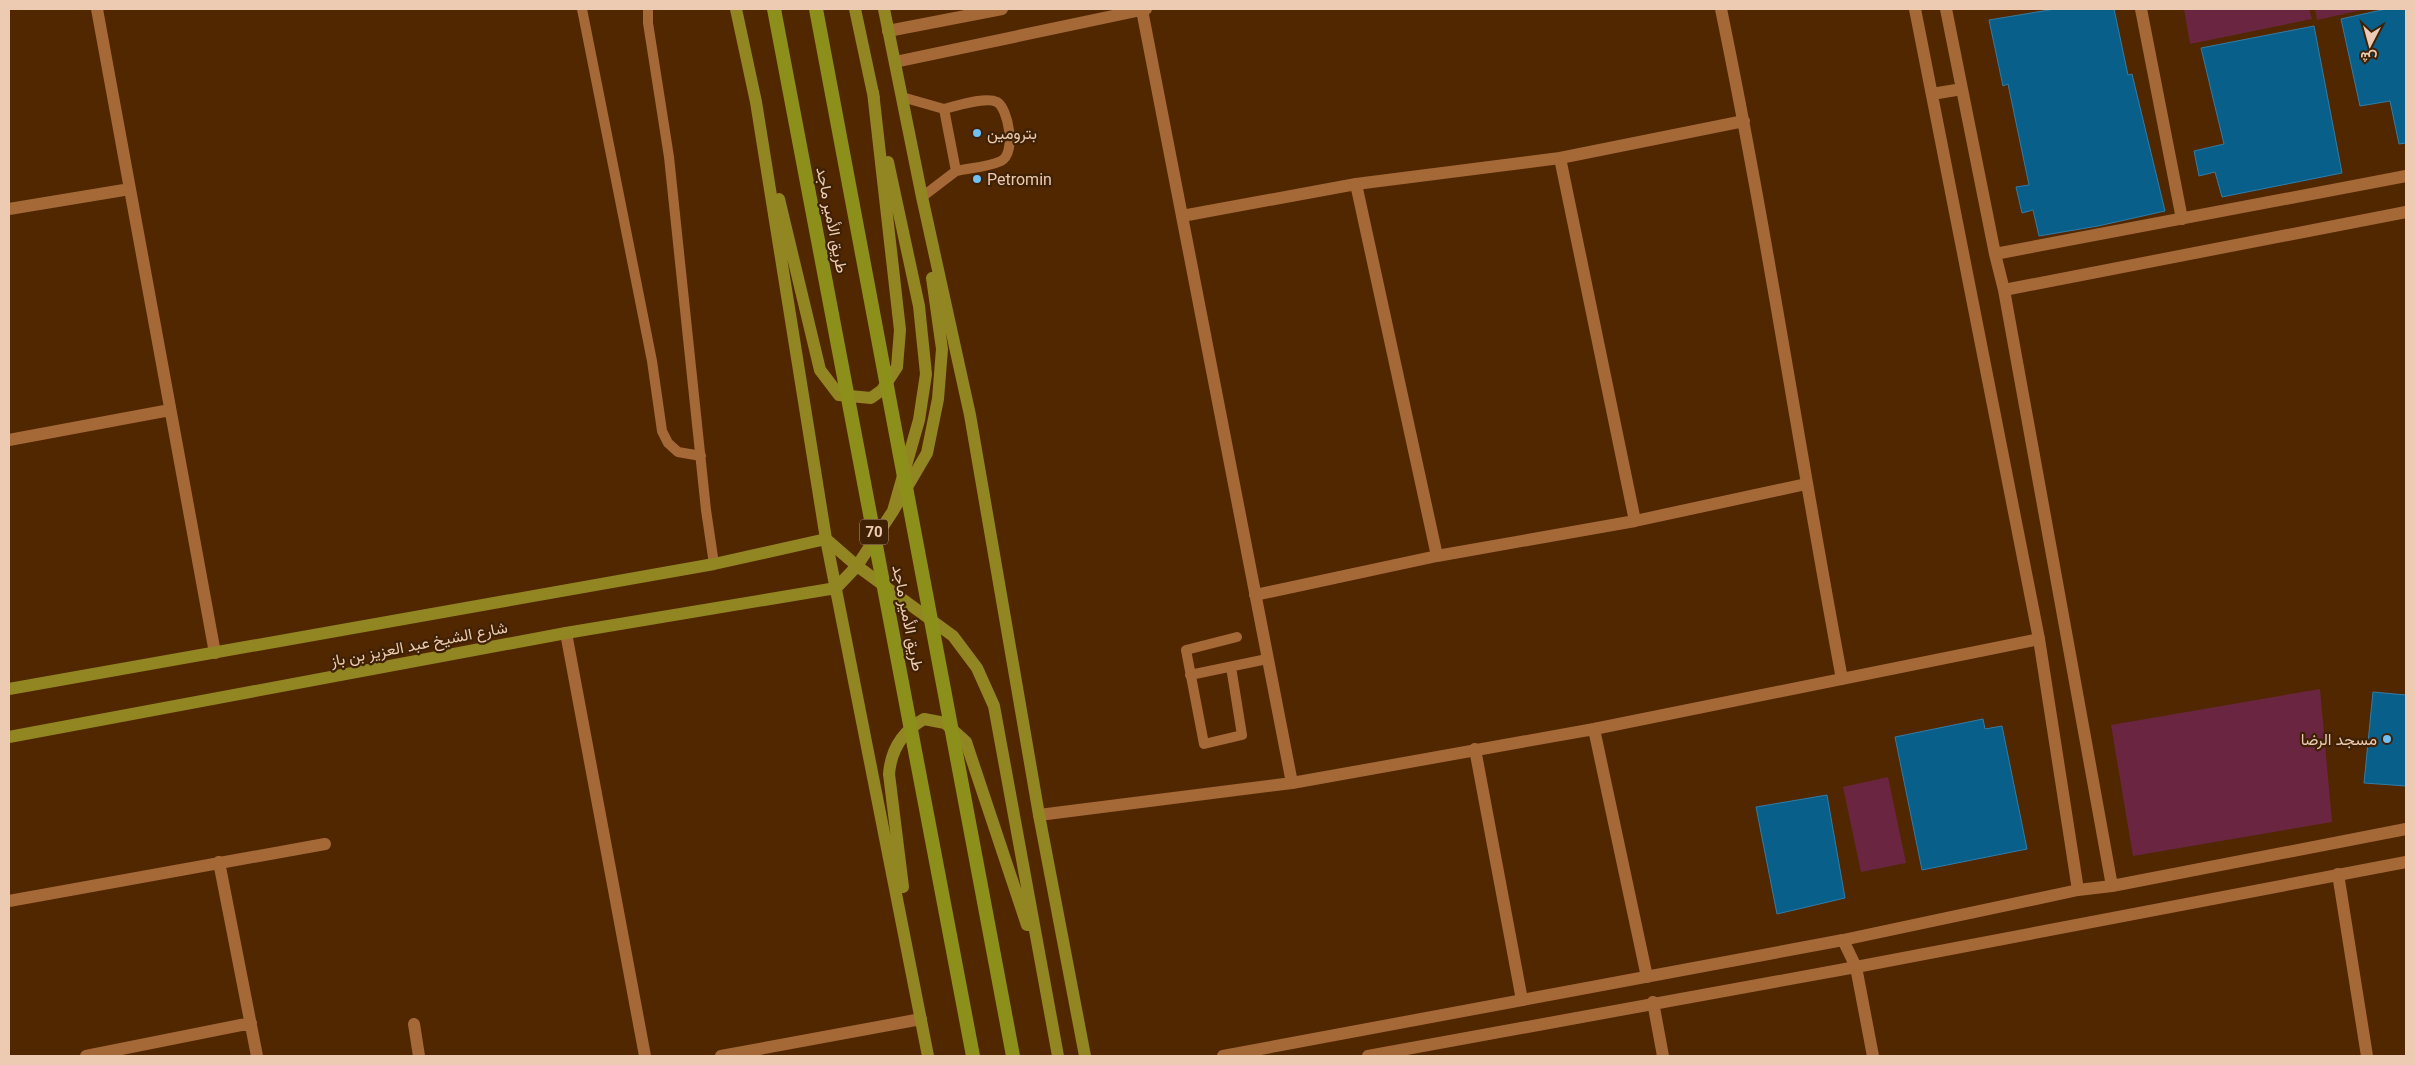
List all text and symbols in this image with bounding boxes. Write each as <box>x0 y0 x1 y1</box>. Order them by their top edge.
north arrow <box>2345 20 2395 70</box>
text: ش <box>2359 48 2378 67</box>
place label: بترومين <box>987 124 1037 144</box>
marker: بترومين <box>971 127 983 139</box>
street label: طريق الأمير ماجد <box>811 165 852 275</box>
place label: Petromin <box>987 170 1052 189</box>
marker: Petromin <box>971 173 983 185</box>
road number: 70 <box>860 520 888 544</box>
street label: طريق الأمير ماجد <box>887 563 928 673</box>
street label: شارع الشيخ عبد العزيز بن باز <box>328 618 510 673</box>
place label: مسجد الرضا <box>2301 730 2377 750</box>
marker: مسجد الرضا <box>2381 733 2393 745</box>

